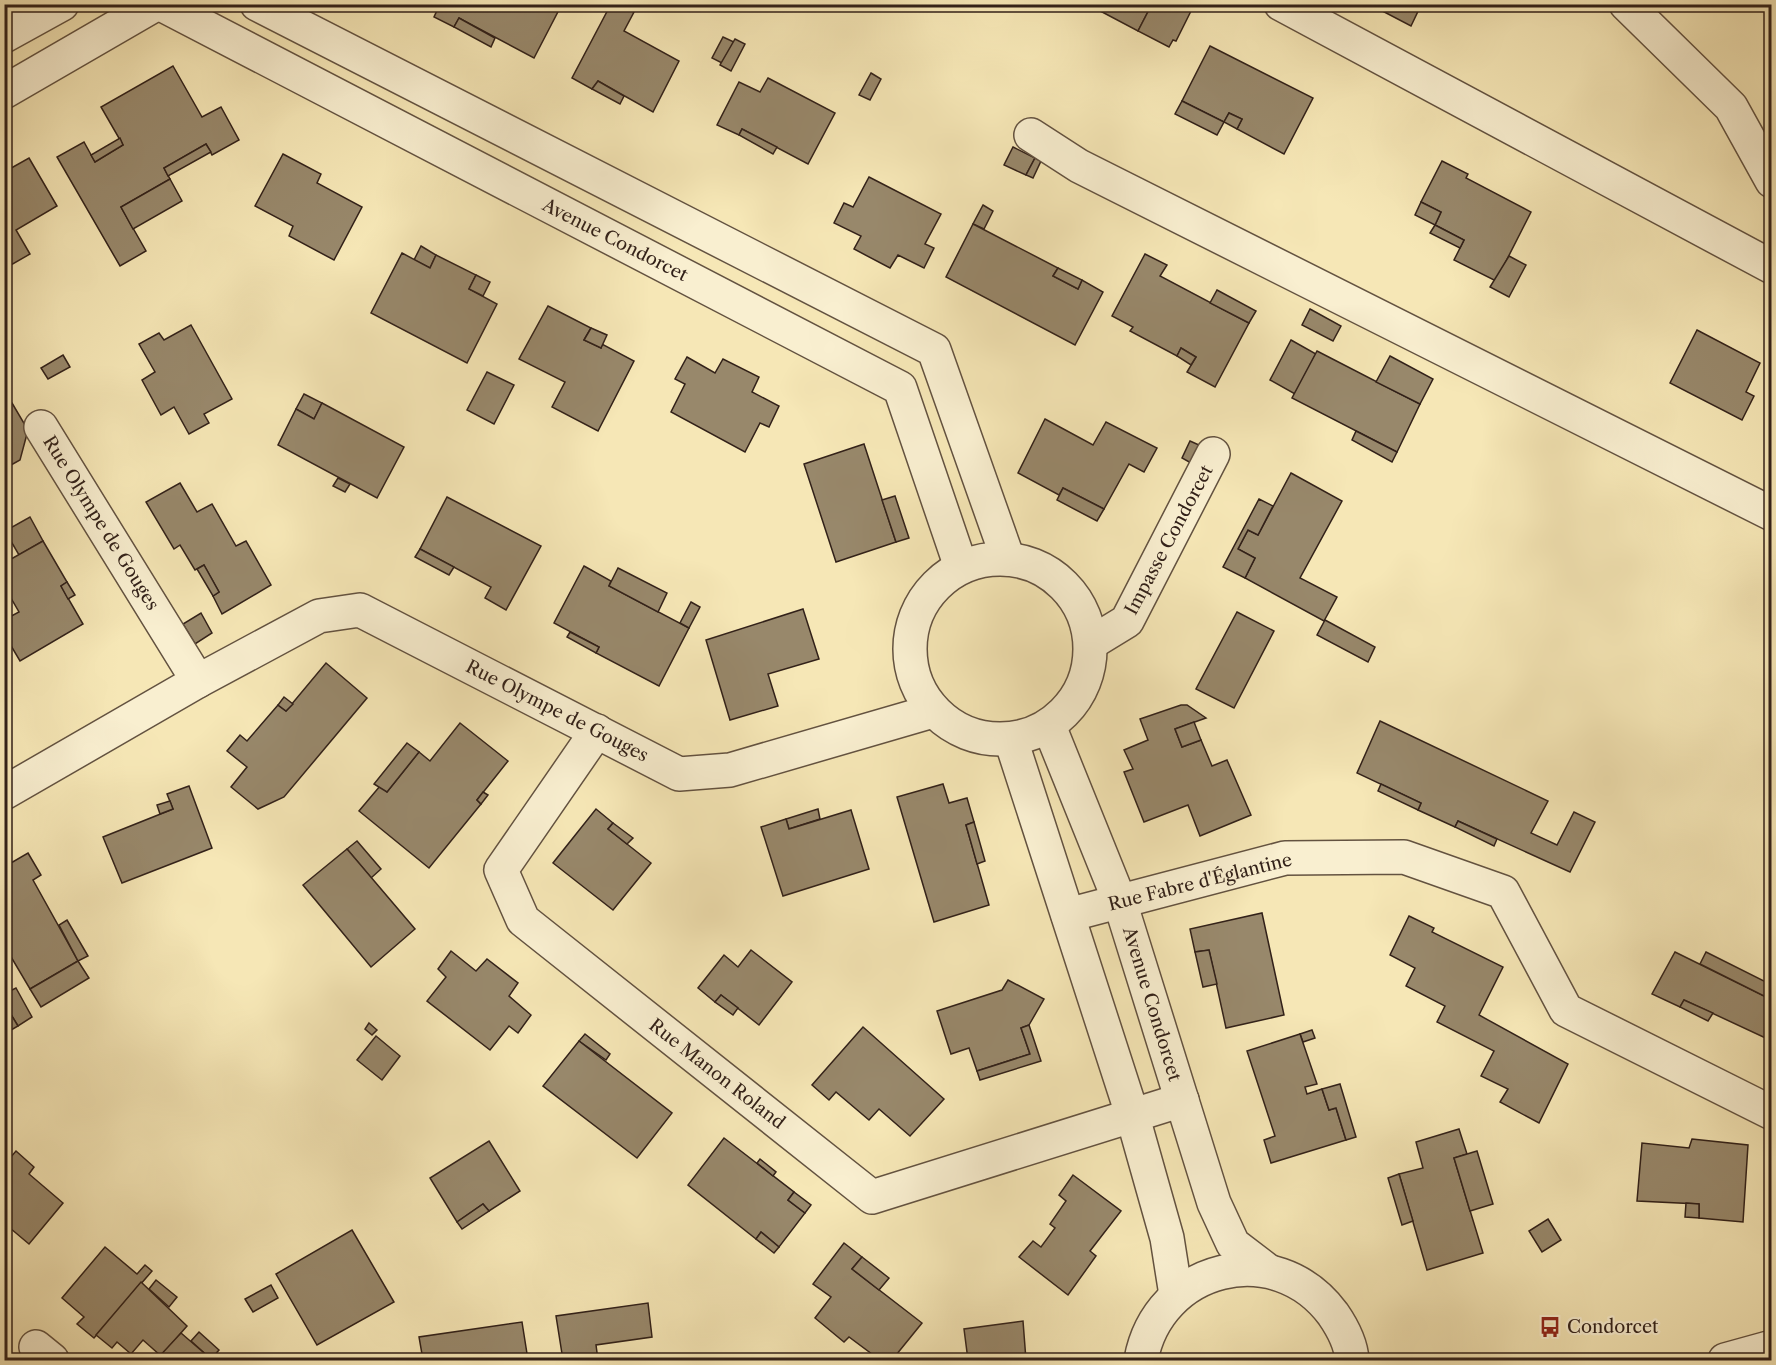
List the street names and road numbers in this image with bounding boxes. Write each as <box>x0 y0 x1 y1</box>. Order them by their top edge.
street label: Avenue Condorcet <box>538 193 692 286</box>
street label: Rue Olympe de Gouges <box>38 432 164 614</box>
street label: Impasse Condorcet <box>1120 461 1218 618</box>
street label: Rue Olympe de Gouges <box>462 655 652 767</box>
street label: Rue Fabre d'Églantine <box>1106 848 1294 915</box>
street label: Avenue Condorcet <box>1118 923 1186 1084</box>
street label: Rue Manon Roland <box>645 1014 789 1134</box>

